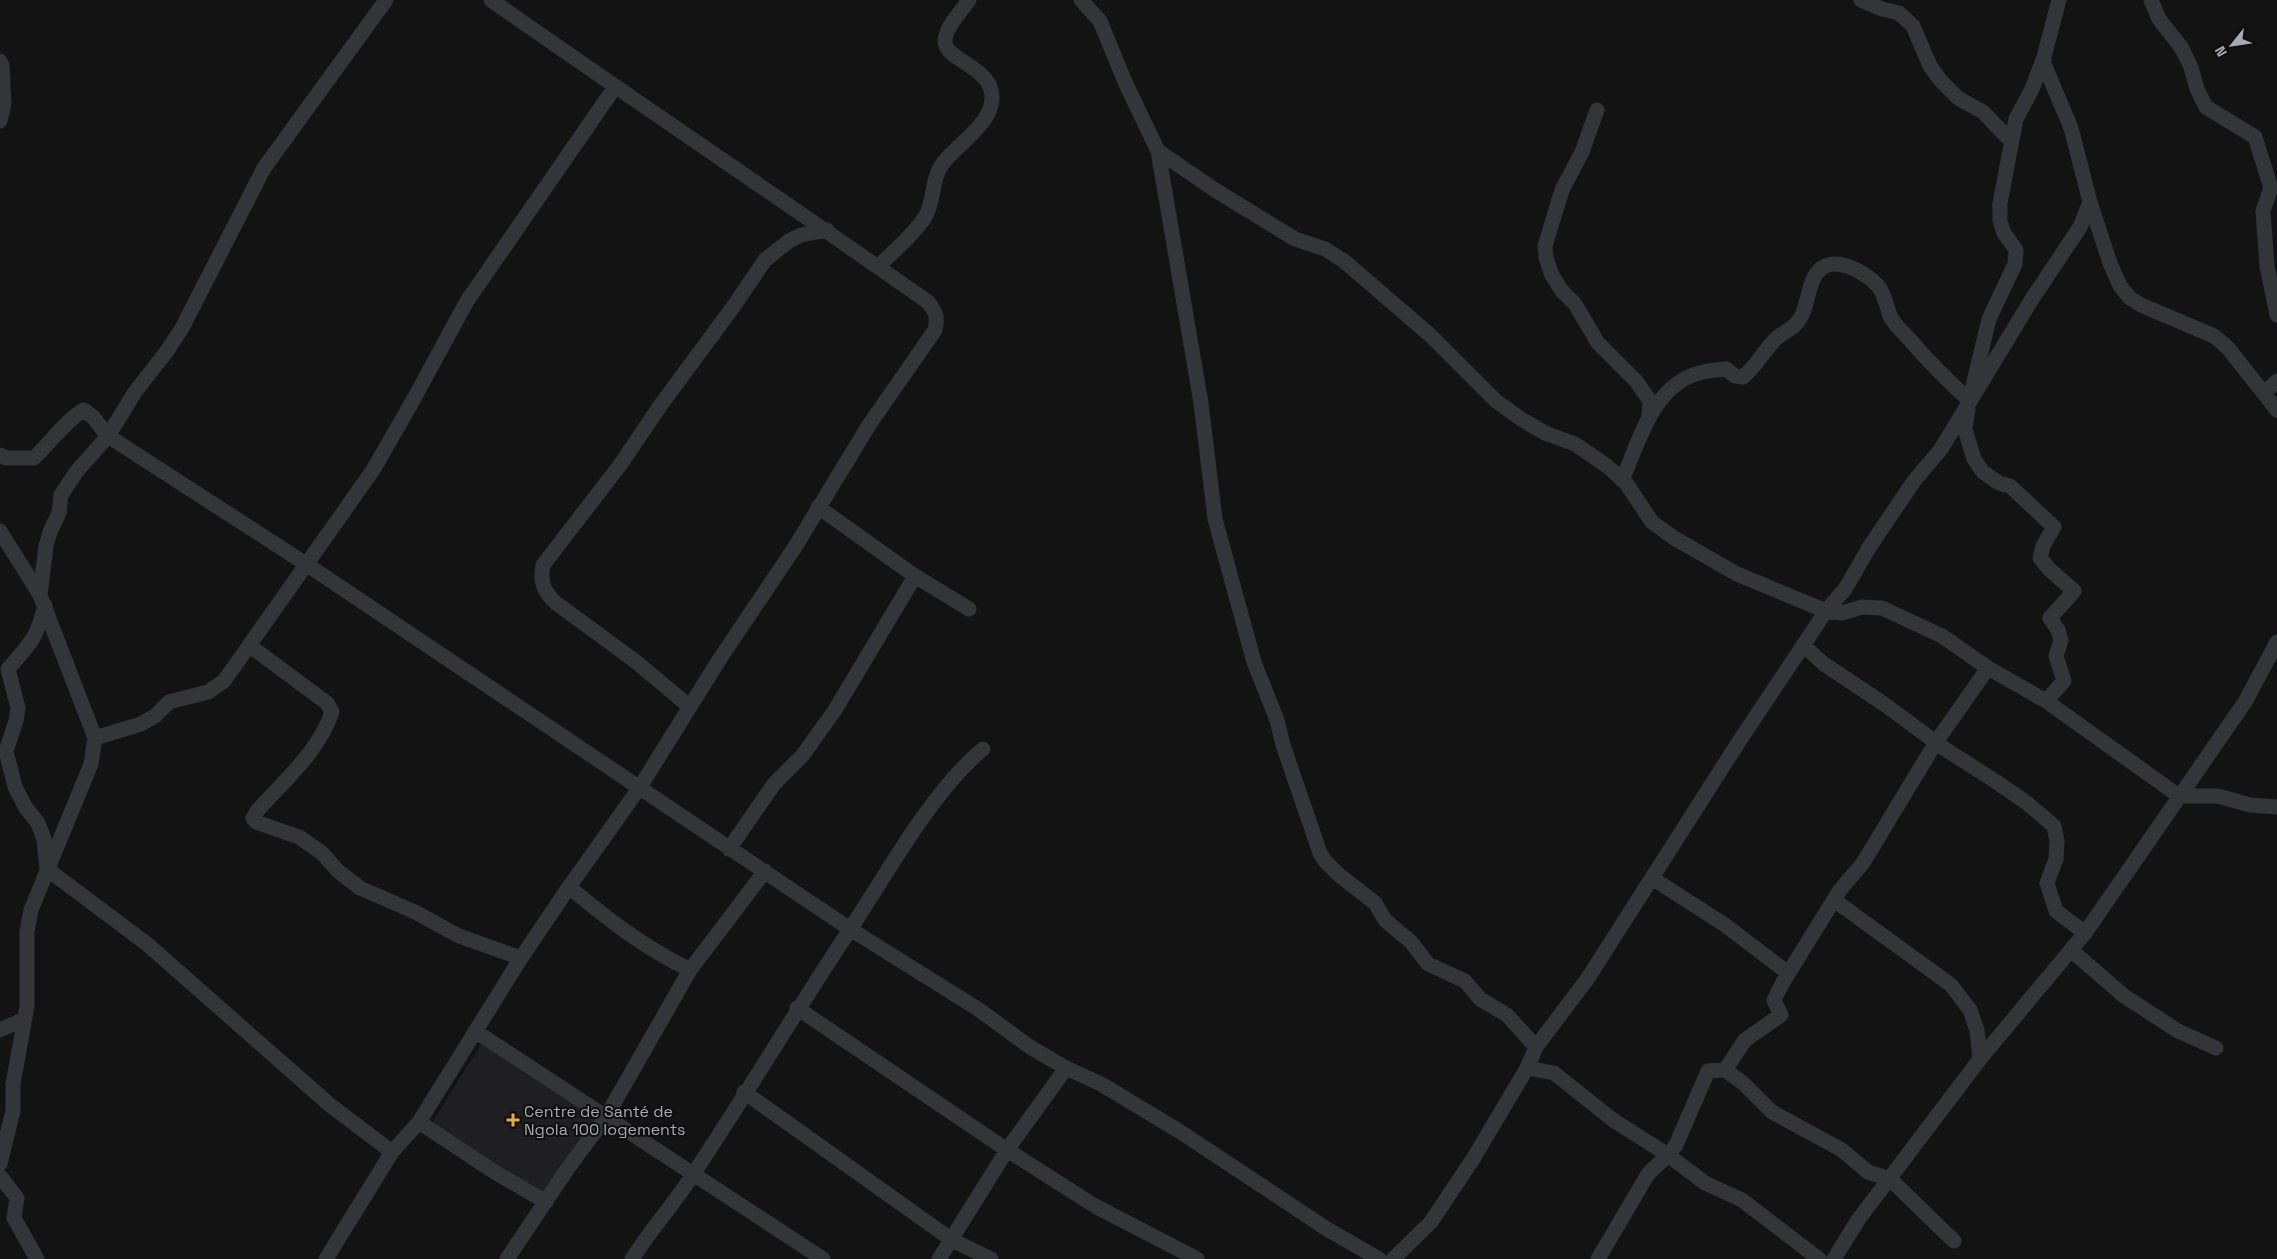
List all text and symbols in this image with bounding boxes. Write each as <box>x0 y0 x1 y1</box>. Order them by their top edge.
north arrow <box>2207 20 2257 70</box>
text: N <box>2211 43 2231 60</box>
place label: Centre de Santé de Ngola 100 logements <box>524 1101 686 1140</box>
marker: Centre de Santé de Ngola 100 logements <box>506 1113 520 1127</box>

